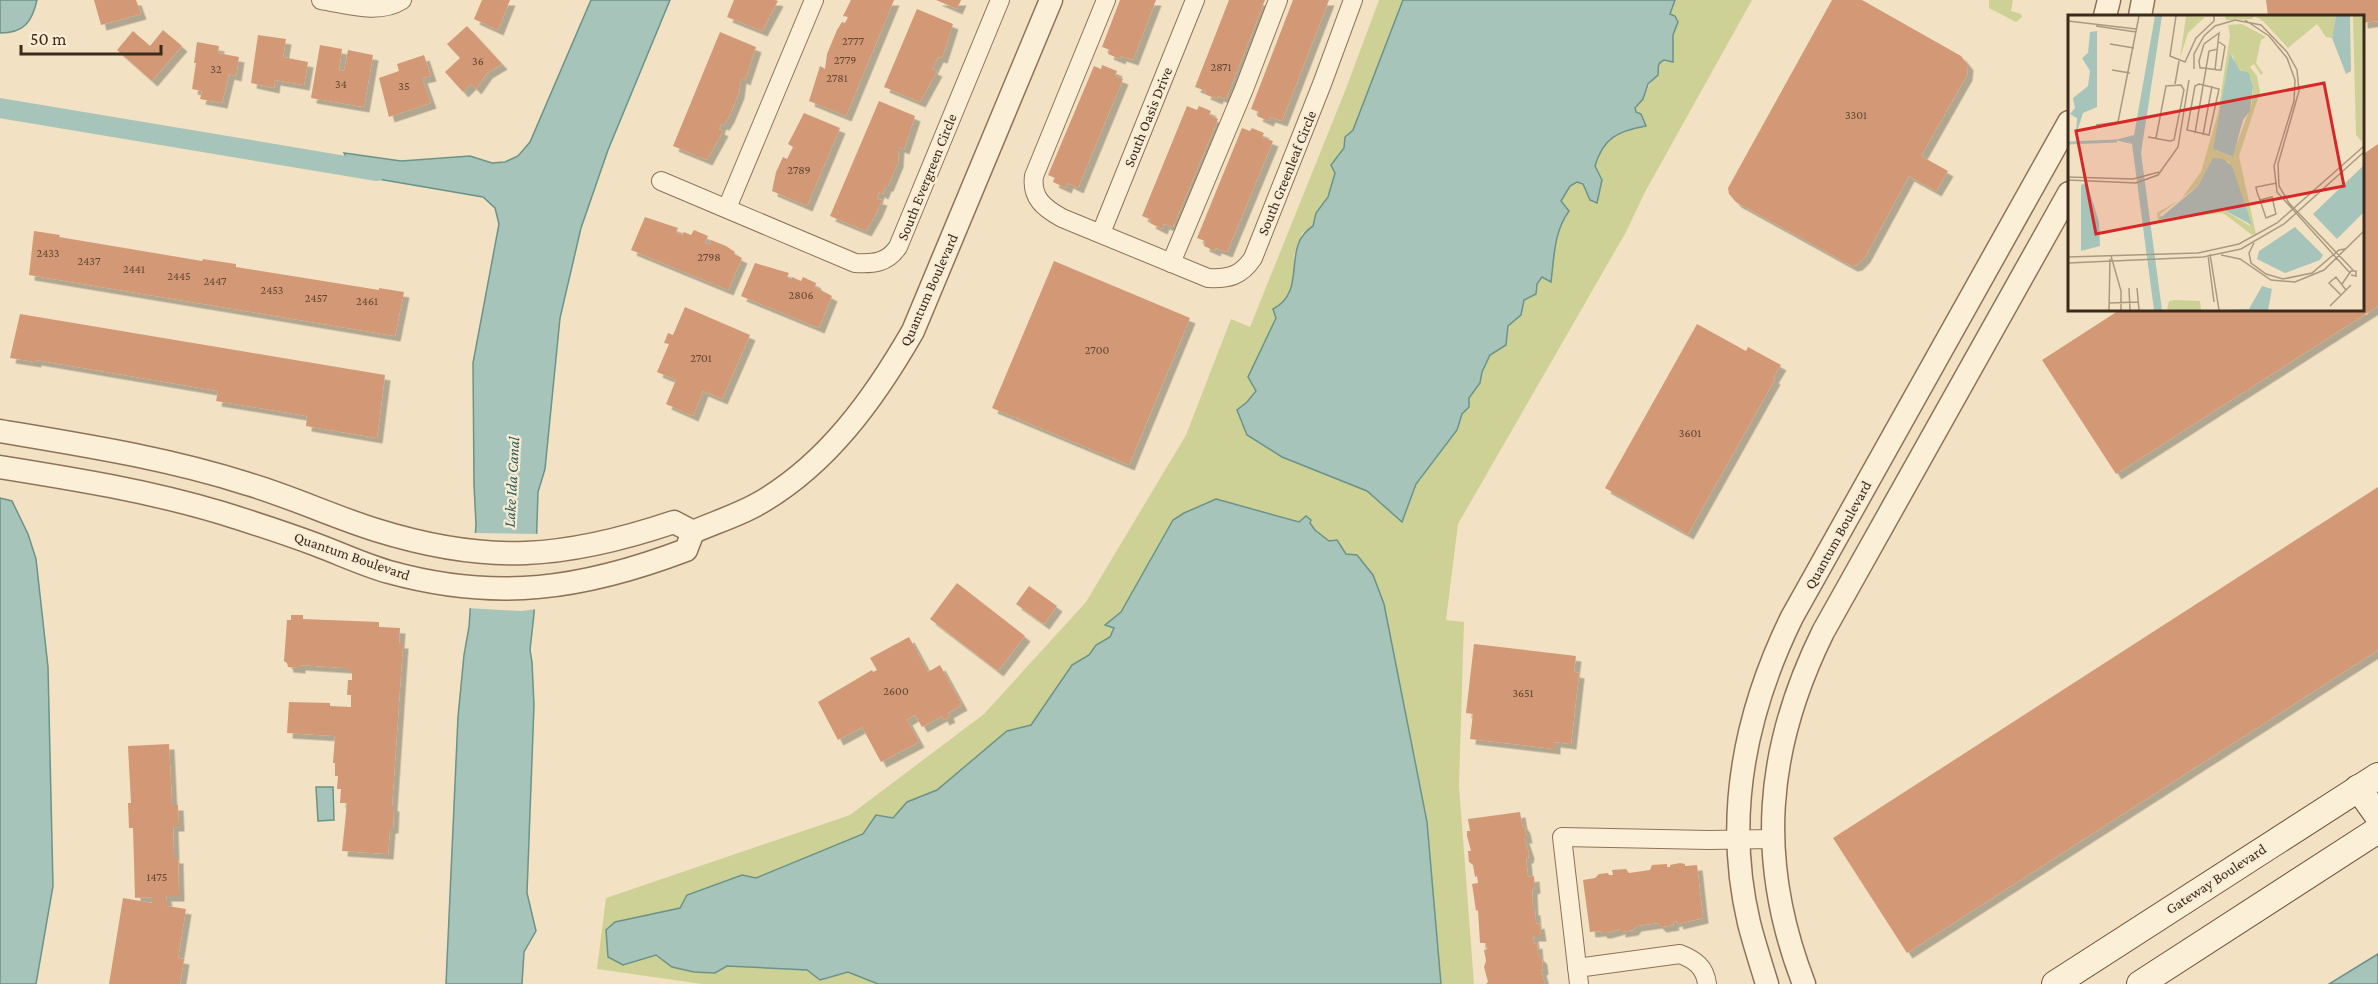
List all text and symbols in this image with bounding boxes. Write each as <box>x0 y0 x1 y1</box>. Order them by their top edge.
inset map <box>2068 15 2363 310</box>
scale bar <box>21 18 160 56</box>
text: 50 m <box>30 29 67 49</box>
house number: 2777 <box>842 34 865 48</box>
house number: 2779 <box>834 53 856 67</box>
house number: 36 <box>472 54 484 68</box>
house number: 2871 <box>1210 60 1232 74</box>
house number: 32 <box>210 62 222 76</box>
street label: South Oasis Drive <box>1121 64 1175 169</box>
house number: 2781 <box>826 71 848 85</box>
house number: 34 <box>335 77 347 91</box>
house number: 35 <box>398 79 410 93</box>
street label: South Greenleaf Circle <box>1255 108 1320 238</box>
house number: 3301 <box>1845 108 1867 122</box>
street label: South Evergreen Circle <box>894 111 961 243</box>
house number: 2789 <box>787 163 811 177</box>
street label: Quantum Boulevard <box>897 231 961 349</box>
house number: 2433 <box>36 246 60 260</box>
house number: 2798 <box>697 250 721 264</box>
house number: 2437 <box>78 254 101 268</box>
house number: 2441 <box>123 262 145 276</box>
house number: 2445 <box>167 269 191 283</box>
house number: 2447 <box>203 274 227 288</box>
house number: 2453 <box>261 283 284 297</box>
house number: 2806 <box>788 288 814 302</box>
house number: 2457 <box>305 291 328 305</box>
house number: 2461 <box>356 294 378 308</box>
house number: 2700 <box>1085 343 1109 357</box>
house number: 2701 <box>690 351 712 365</box>
house number: 3601 <box>1679 426 1701 440</box>
water label: Lake Ida Canal <box>501 435 522 528</box>
street label: Quantum Boulevard <box>1802 478 1875 592</box>
street label: Quantum Boulevard <box>292 529 412 583</box>
house number: 2600 <box>883 684 909 698</box>
house number: 3651 <box>1512 686 1534 700</box>
street label: Gateway Boulevard <box>2163 841 2270 918</box>
house number: 1475 <box>147 870 167 884</box>

